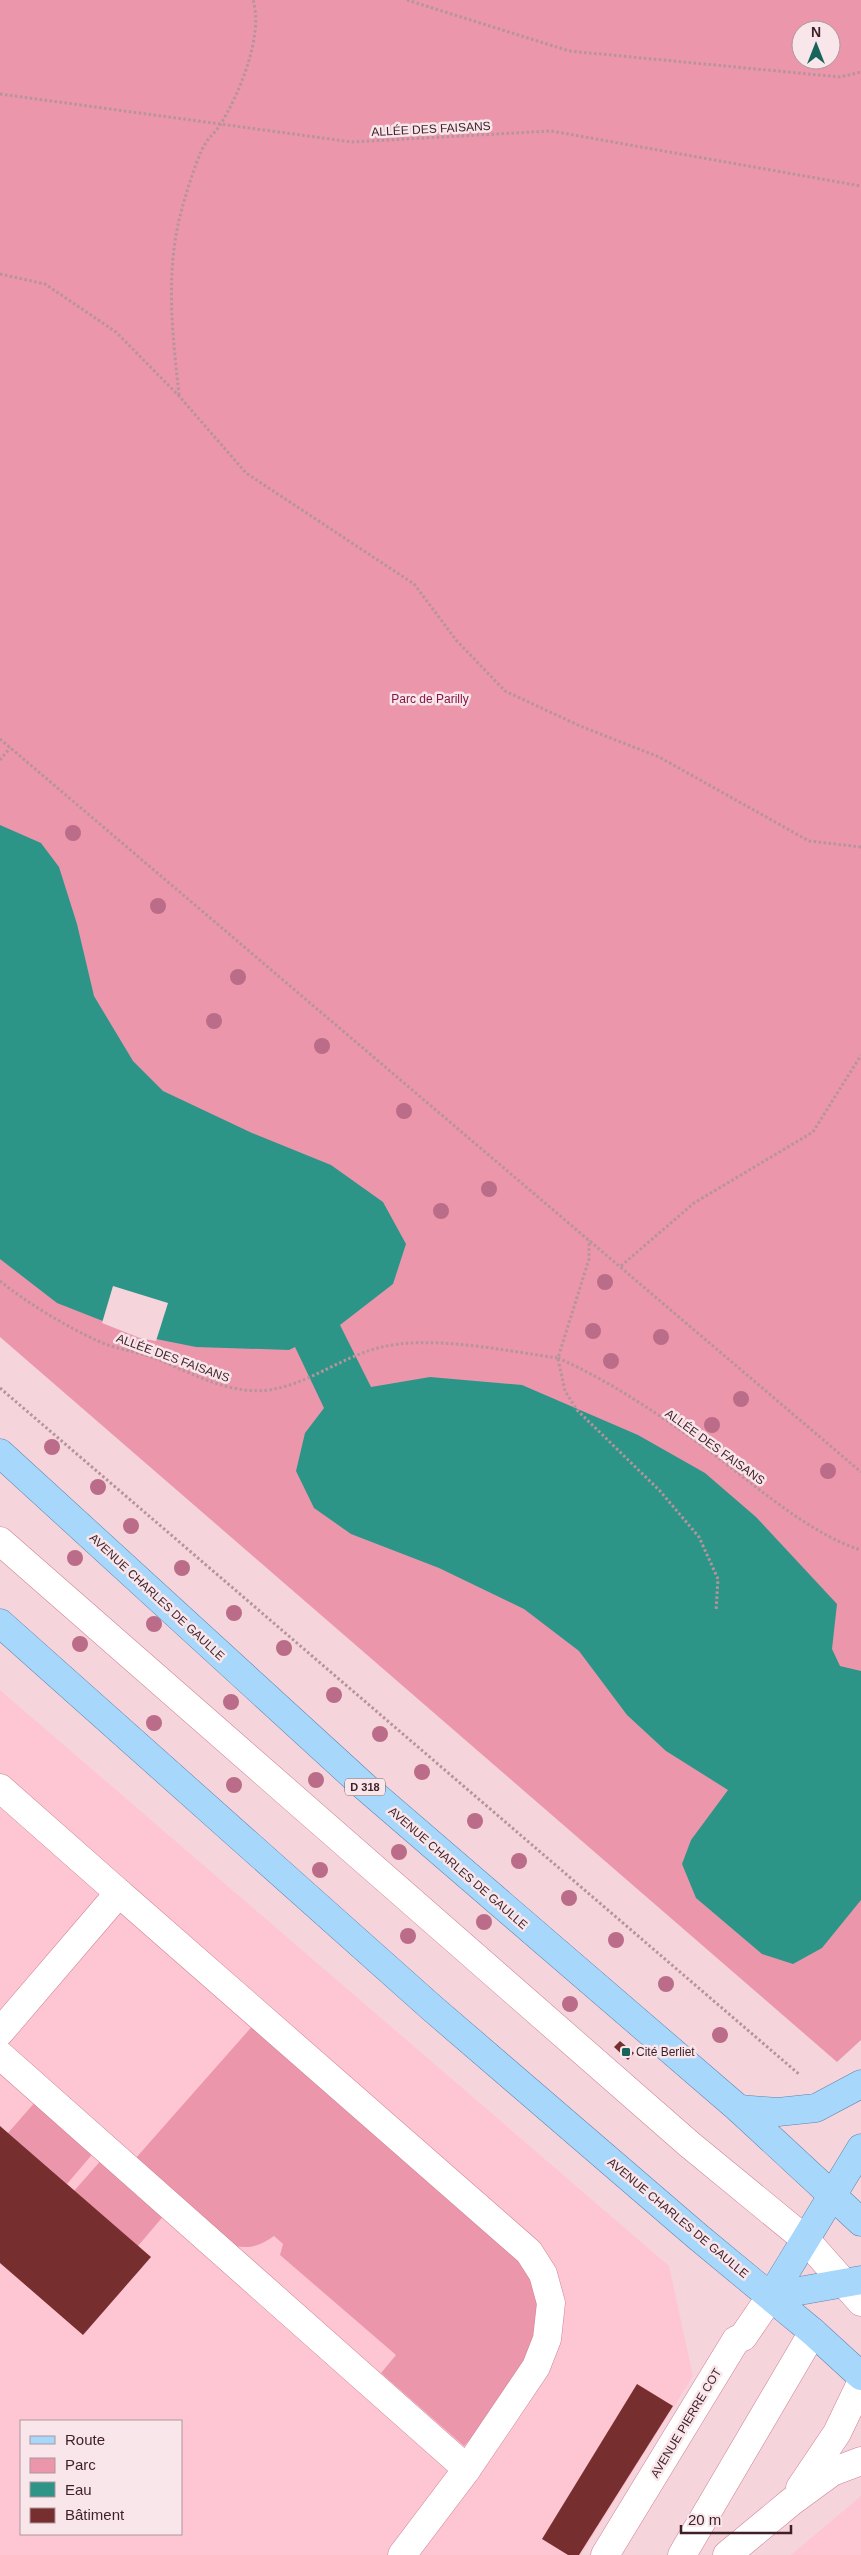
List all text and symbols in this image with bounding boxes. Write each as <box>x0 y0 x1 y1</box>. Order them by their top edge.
north arrow <box>791 20 841 70</box>
text: N <box>811 24 821 40</box>
street label: ALLÉE DES FAISANS <box>371 118 491 139</box>
park label: Parc de Parilly <box>391 692 469 706</box>
street label: ALLÉE DES FAISANS <box>115 1330 232 1385</box>
street label: ALLÉE DES FAISANS <box>663 1405 768 1488</box>
street label: AVENUE CHARLES DE GAULLE <box>87 1531 227 1663</box>
road number: D 318 <box>345 1778 385 1795</box>
street label: AVENUE CHARLES DE GAULLE <box>386 1804 530 1932</box>
place label: Cité Berliet <box>636 2045 695 2059</box>
marker: Cité Berliet <box>620 2046 632 2058</box>
street label: AVENUE CHARLES DE GAULLE <box>605 2155 751 2281</box>
street label: AVENUE PIERRE COT <box>648 2365 725 2480</box>
legend <box>20 2420 182 2535</box>
text: Route <box>65 2431 105 2448</box>
text: Parc <box>65 2456 96 2473</box>
text: Eau <box>65 2481 92 2498</box>
scale bar <box>681 2502 791 2534</box>
text: Bâtiment <box>65 2506 125 2523</box>
text: 20 m <box>688 2511 721 2528</box>

